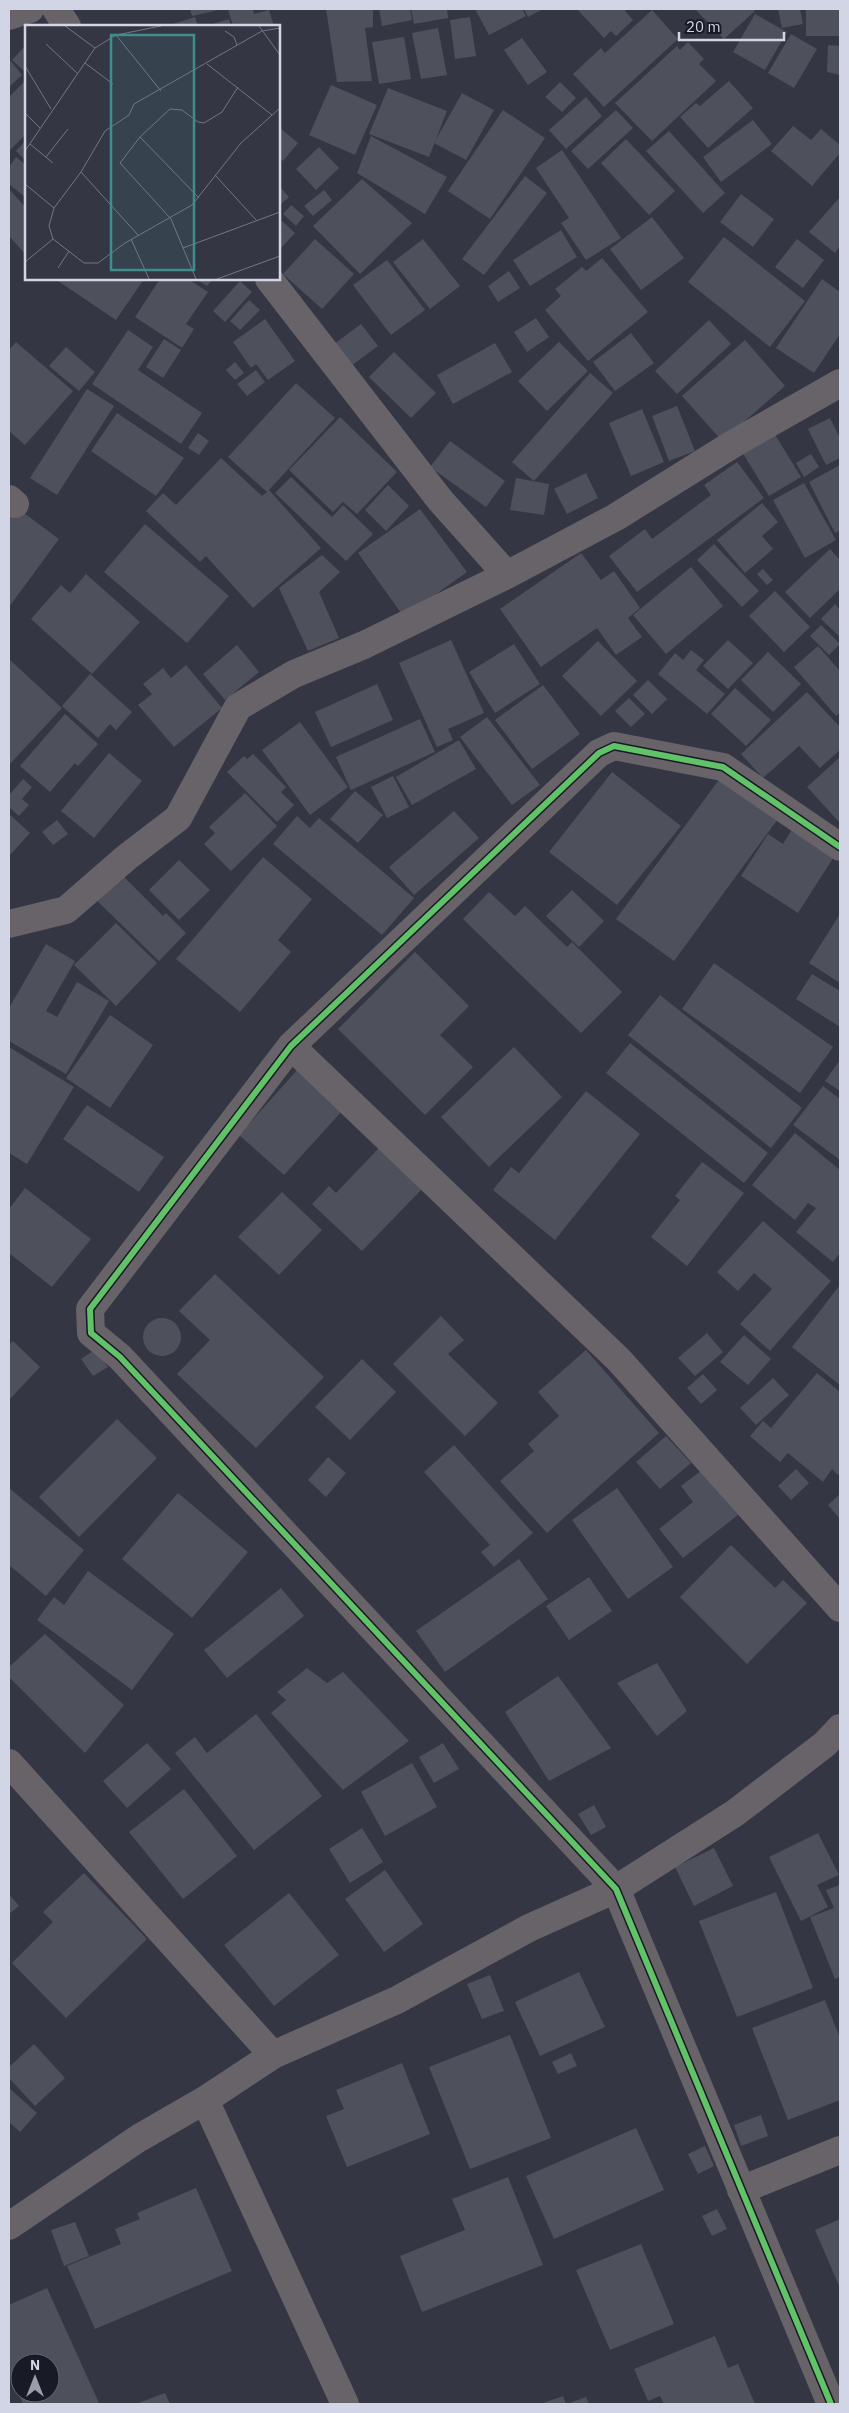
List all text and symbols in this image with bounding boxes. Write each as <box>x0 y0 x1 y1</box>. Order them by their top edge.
scale bar <box>679 10 784 42</box>
text: 20 m <box>686 17 721 36</box>
inset map <box>25 25 280 280</box>
north arrow <box>10 2353 60 2403</box>
text: N <box>30 2356 40 2374</box>

